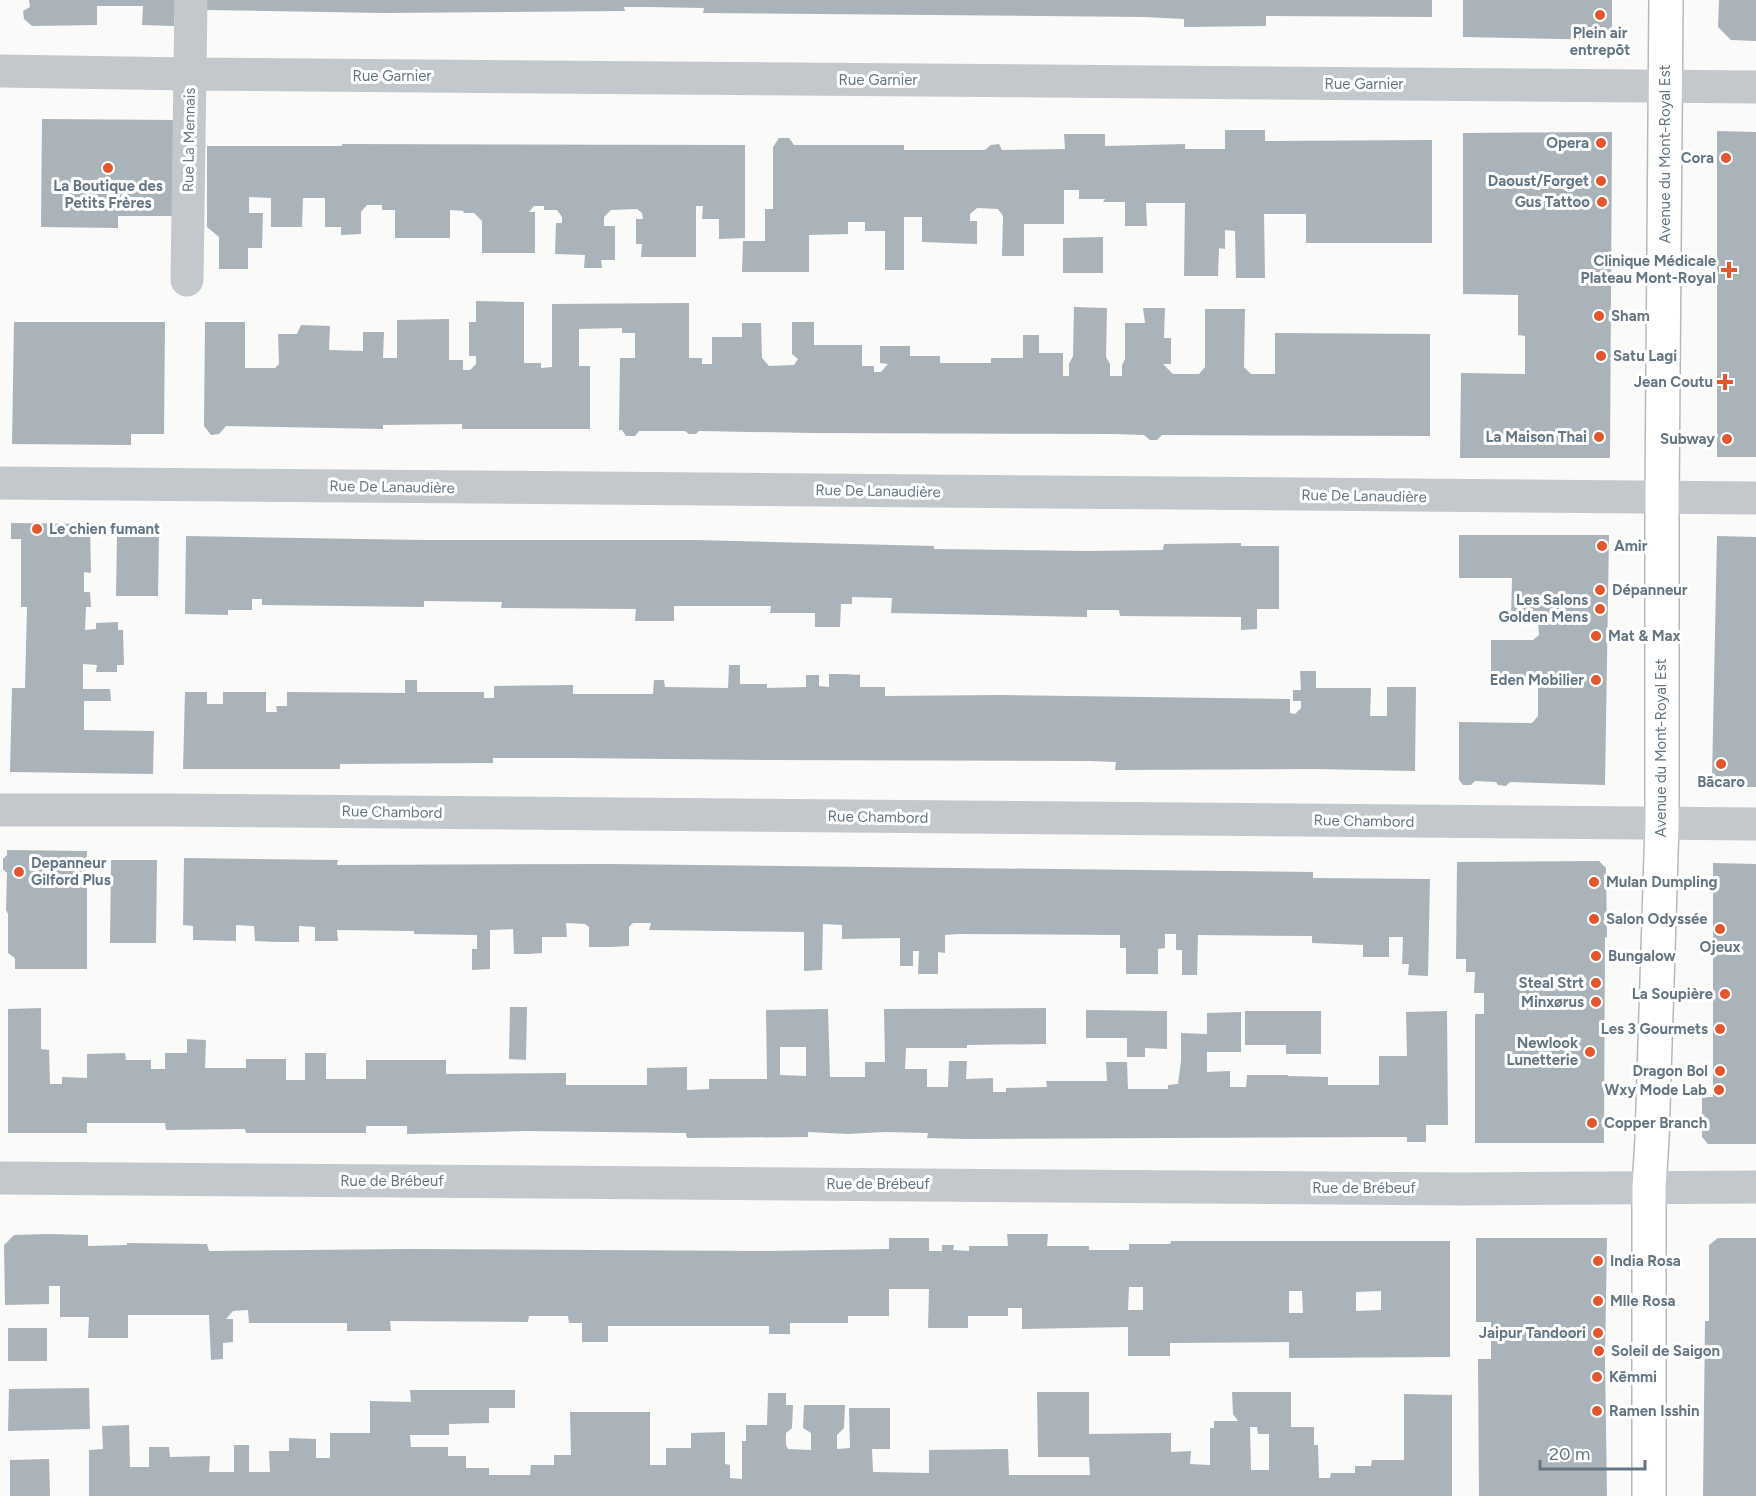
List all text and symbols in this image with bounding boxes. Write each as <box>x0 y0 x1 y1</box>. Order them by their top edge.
marker: Plein air entrepôt <box>1593 8 1607 22</box>
place label: Plein air entrepôt <box>1570 24 1630 59</box>
street label: Avenue du Mont-Royal Est <box>1656 64 1674 243</box>
street label: Rue Garnier <box>353 67 431 85</box>
street label: Rue Garnier <box>839 71 917 89</box>
street label: Rue Garnier <box>1325 75 1403 93</box>
street label: Rue La Mennais <box>179 88 199 192</box>
place label: Opera <box>1546 134 1589 152</box>
marker: Opera <box>1594 136 1608 150</box>
place label: Cora <box>1681 149 1714 167</box>
marker: Cora <box>1719 151 1733 165</box>
marker: La Boutique des Petits Frères <box>101 161 115 175</box>
place label: Daoust/Forget <box>1488 172 1589 190</box>
marker: Daoust/Forget <box>1594 174 1608 188</box>
place label: La Boutique des Petits Frères <box>53 177 163 212</box>
place label: Gus Tattoo <box>1515 193 1590 211</box>
marker: Gus Tattoo <box>1595 195 1609 209</box>
place label: Clinique Médicale Plateau Mont-Royal <box>1581 252 1717 287</box>
marker: Clinique Médicale Plateau Mont-Royal <box>1720 261 1738 279</box>
place label: Sham <box>1611 307 1650 325</box>
marker: Sham <box>1592 309 1606 323</box>
place label: Satu Lagi <box>1613 347 1677 365</box>
marker: Satu Lagi <box>1594 349 1608 363</box>
place label: Jean Coutu <box>1634 373 1713 391</box>
marker: Jean Coutu <box>1718 375 1732 389</box>
place label: La Maison Thai <box>1486 428 1587 446</box>
marker: La Maison Thai <box>1592 430 1606 444</box>
place label: Subway <box>1660 430 1715 448</box>
marker: Subway <box>1720 432 1734 446</box>
street label: Rue De Lanaudière <box>329 477 455 497</box>
street label: Rue De Lanaudière <box>815 481 941 501</box>
street label: Rue De Lanaudière <box>1301 486 1427 506</box>
place label: Le chien fumant <box>49 520 160 538</box>
marker: Le chien fumant <box>30 522 44 536</box>
place label: Amir <box>1614 537 1648 555</box>
marker: Amir <box>1595 539 1609 553</box>
place label: Dépanneur <box>1612 581 1688 599</box>
marker: Dépanneur <box>1593 583 1607 597</box>
place label: Les Salons Golden Mens <box>1498 591 1588 626</box>
marker: Les Salons Golden Mens <box>1593 602 1607 616</box>
place label: Mat & Max <box>1608 627 1681 645</box>
marker: Mat & Max <box>1589 629 1603 643</box>
street label: Avenue du Mont-Royal Est <box>1652 658 1670 837</box>
place label: Eden Mobilier <box>1490 671 1584 689</box>
marker: Eden Mobilier <box>1589 673 1603 687</box>
marker: Bācaro <box>1714 757 1728 771</box>
place label: Bācaro <box>1697 773 1745 791</box>
street label: Rue Chambord <box>342 802 442 822</box>
street label: Rue Chambord <box>828 807 928 827</box>
street label: Rue Chambord <box>1314 811 1414 831</box>
place label: Depanneur Gilford Plus <box>31 854 111 889</box>
marker: Depanneur Gilford Plus <box>12 865 26 879</box>
place label: Mulan Dumpling <box>1606 873 1717 891</box>
marker: Mulan Dumpling <box>1587 875 1601 889</box>
place label: Salon Odyssée <box>1606 910 1708 928</box>
marker: Salon Odyssée <box>1587 912 1601 926</box>
marker: Ojeux <box>1713 922 1727 936</box>
place label: Ojeux <box>1699 938 1741 956</box>
place label: Bungalow <box>1608 947 1676 965</box>
marker: Bungalow <box>1589 949 1603 963</box>
place label: Steal Strt <box>1519 974 1584 992</box>
marker: Steal Strt <box>1589 976 1603 990</box>
place label: La Soupière <box>1632 985 1714 1003</box>
marker: La Soupière <box>1718 987 1732 1001</box>
place label: Minxørus <box>1521 993 1584 1011</box>
marker: Minxørus <box>1589 995 1603 1009</box>
place label: Les 3 Gourmets <box>1601 1020 1708 1038</box>
marker: Les 3 Gourmets <box>1713 1022 1727 1036</box>
place label: Newlook Lunetterie <box>1506 1034 1579 1069</box>
marker: Newlook Lunetterie <box>1583 1045 1597 1059</box>
place label: Dragon Bol <box>1632 1062 1708 1080</box>
marker: Dragon Bol <box>1713 1064 1727 1078</box>
place label: Wxy Mode Lab <box>1605 1081 1707 1099</box>
marker: Wxy Mode Lab <box>1712 1083 1726 1097</box>
place label: Copper Branch <box>1604 1114 1707 1132</box>
marker: Copper Branch <box>1585 1116 1599 1130</box>
street label: Rue de Brébeuf <box>340 1172 444 1190</box>
street label: Rue de Brébeuf <box>826 1175 930 1193</box>
street label: Rue de Brébeuf <box>1312 1179 1416 1197</box>
place label: India Rosa <box>1610 1252 1681 1270</box>
marker: India Rosa <box>1591 1254 1605 1268</box>
place label: Mlle Rosa <box>1610 1292 1676 1310</box>
marker: Mlle Rosa <box>1591 1294 1605 1308</box>
place label: Jaipur Tandoori <box>1479 1324 1586 1342</box>
marker: Jaipur Tandoori <box>1591 1326 1605 1340</box>
place label: Soleil de Saigon <box>1611 1342 1720 1360</box>
marker: Soleil de Saigon <box>1592 1344 1606 1358</box>
place label: Kēmmi <box>1609 1368 1657 1386</box>
marker: Kēmmi <box>1590 1370 1604 1384</box>
place label: Ramen Isshin <box>1609 1402 1699 1420</box>
marker: Ramen Isshin <box>1590 1404 1604 1418</box>
scale bar <box>1540 1433 1645 1471</box>
text: 20 m <box>1549 1443 1590 1465</box>

